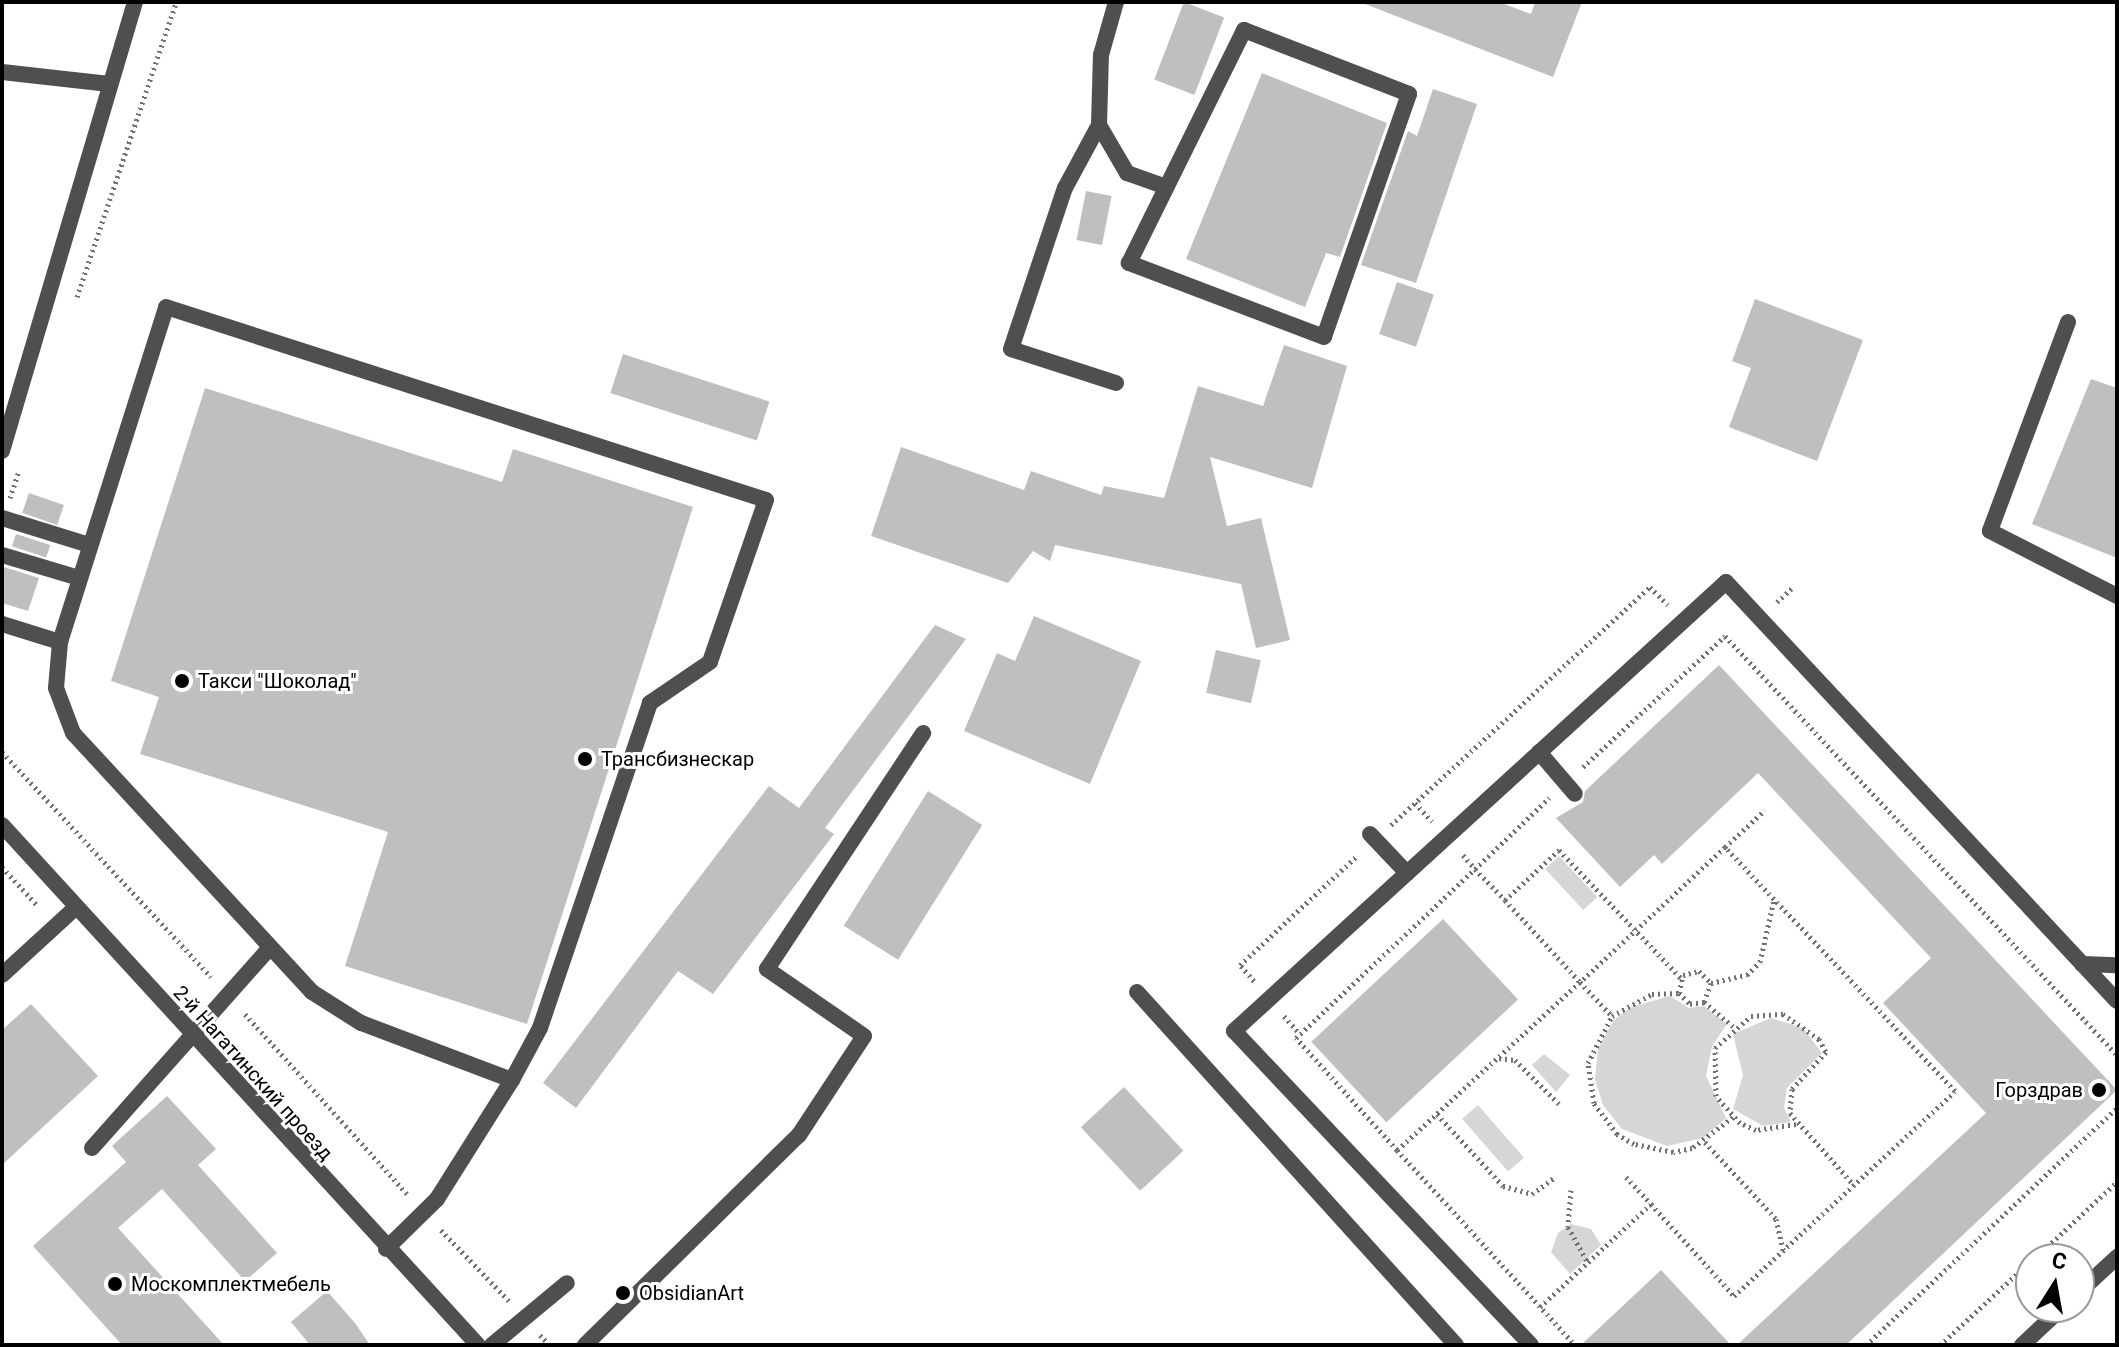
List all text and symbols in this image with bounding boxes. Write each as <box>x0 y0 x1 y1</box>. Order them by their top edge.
place label: Такси "Шоколад" <box>198 669 357 693</box>
marker: Такси "Шоколад" <box>173 672 191 690</box>
place label: Трансбизнескар <box>601 747 754 771</box>
marker: Трансбизнескар <box>576 750 594 768</box>
street label: 2-й Нагатинский проезд <box>168 981 338 1165</box>
place label: Горздрав <box>1995 1078 2083 1102</box>
marker: Горздрав <box>2090 1081 2108 1099</box>
north arrow <box>2015 1243 2095 1323</box>
text: С <box>2050 1247 2069 1275</box>
place label: Москомплектмебель <box>131 1272 331 1296</box>
marker: Москомплектмебель <box>106 1275 124 1293</box>
place label: ObsidianArt <box>639 1281 744 1305</box>
marker: ObsidianArt <box>614 1284 632 1302</box>

